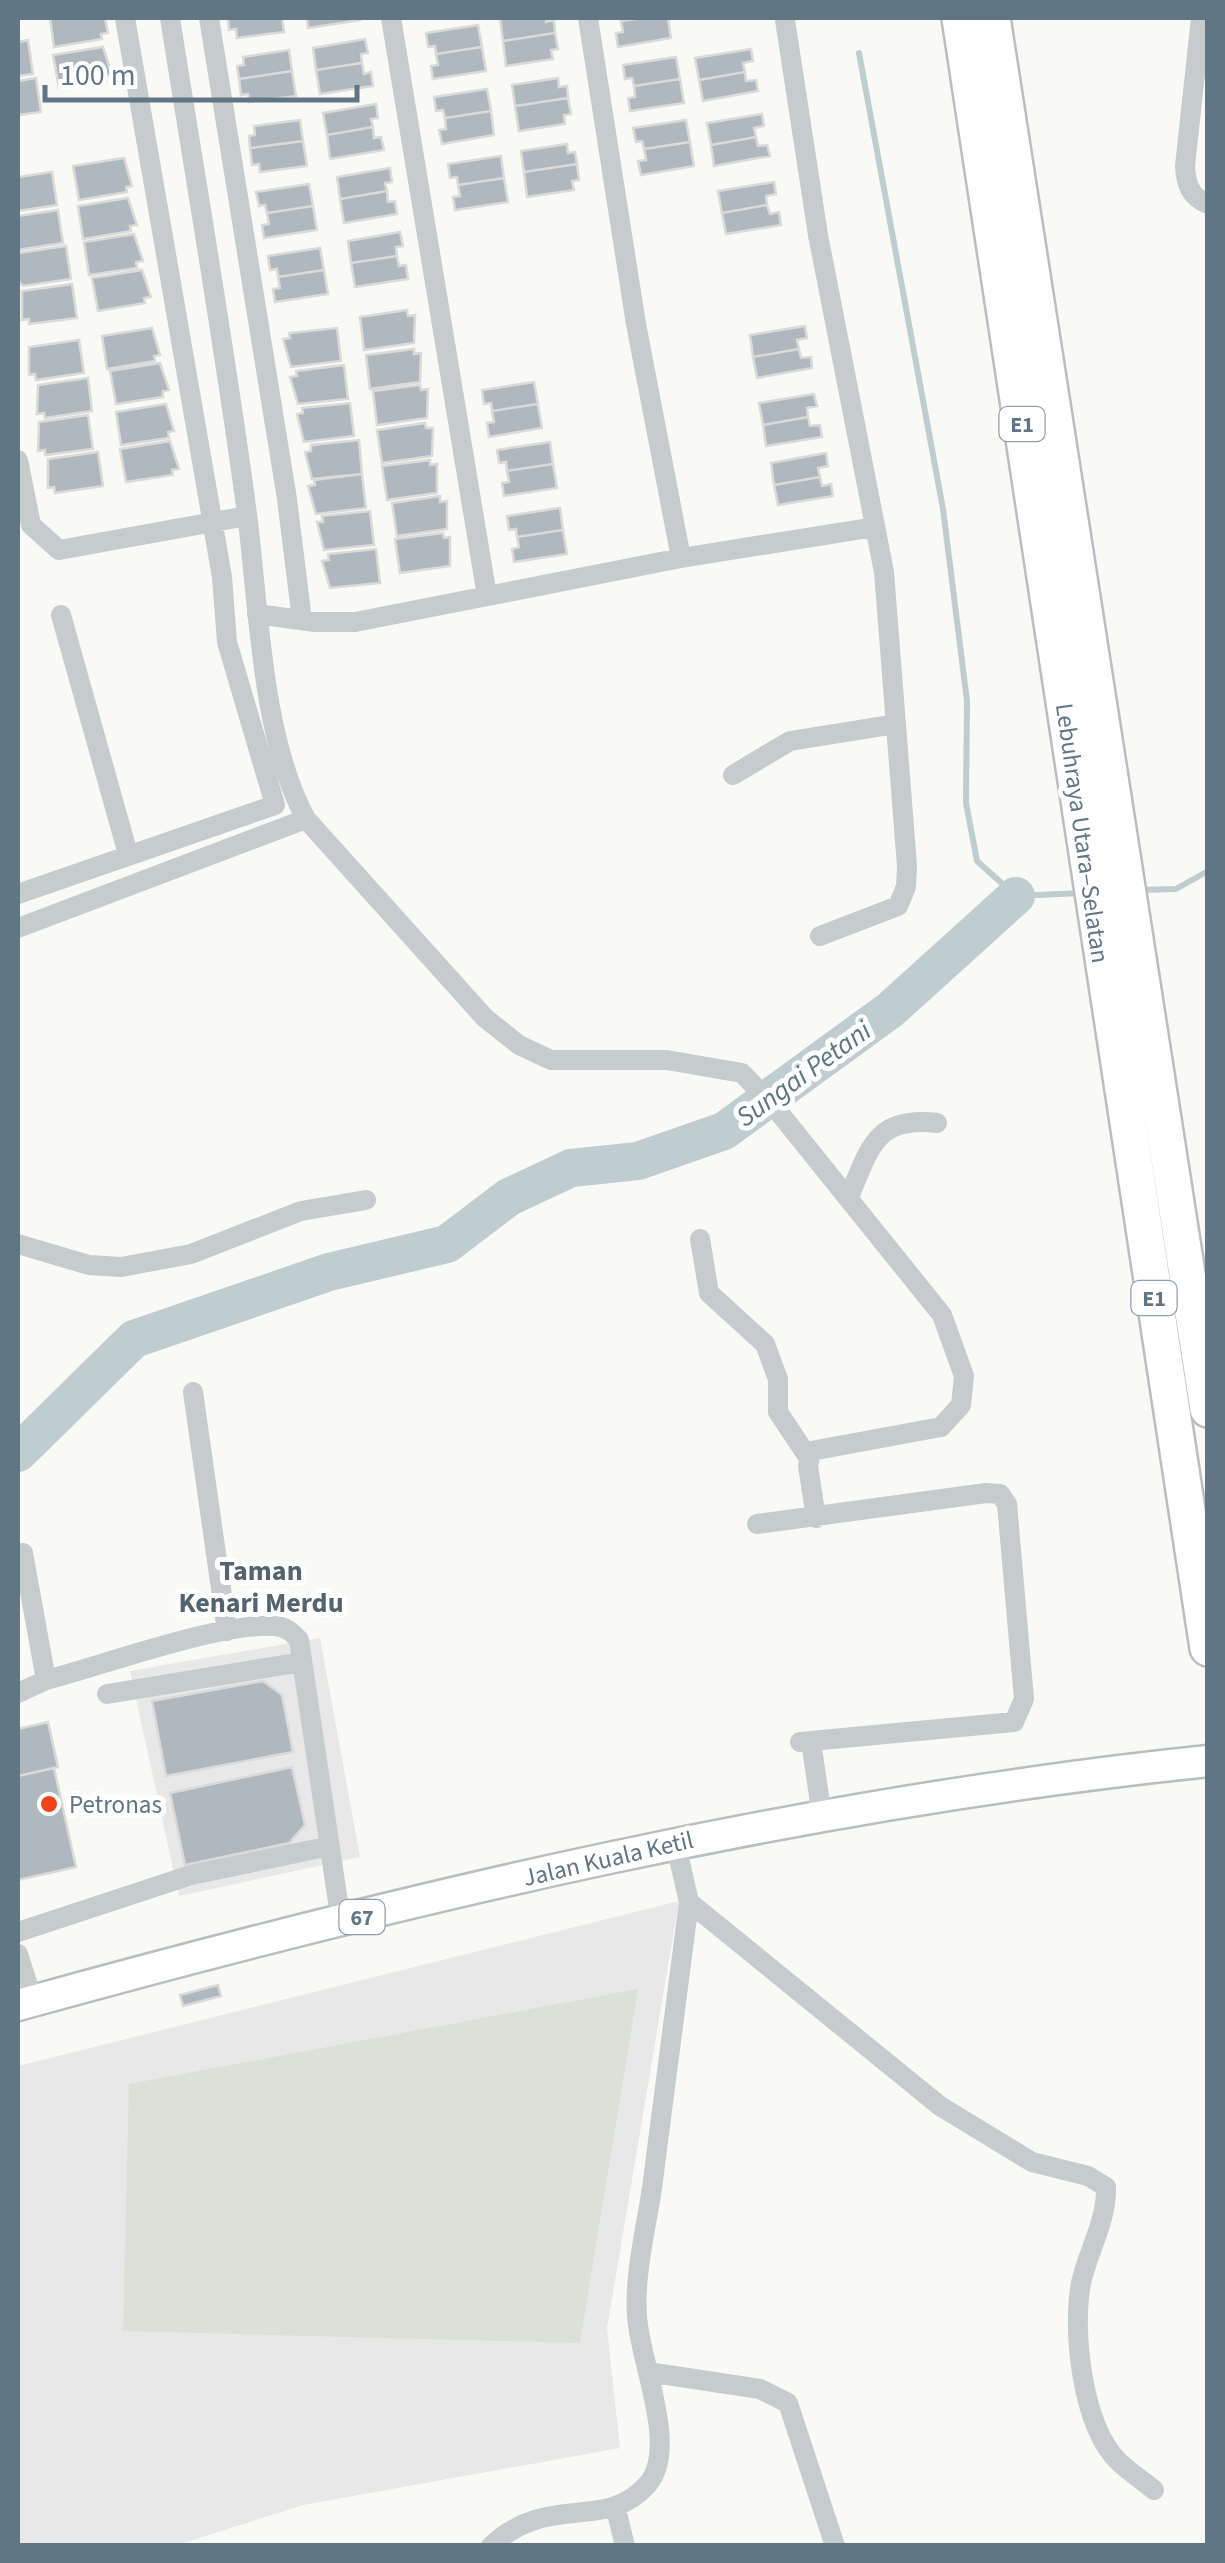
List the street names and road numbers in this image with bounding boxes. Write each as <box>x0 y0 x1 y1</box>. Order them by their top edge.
road number: E1 <box>1000 407 1044 441</box>
street label: Lebuhraya Utara–Selatan <box>1046 701 1118 965</box>
road number: E1 <box>1132 1281 1176 1315</box>
street label: Jalan Kuala Ketil <box>519 1822 697 1896</box>
road number: 67 <box>340 1900 384 1934</box>

